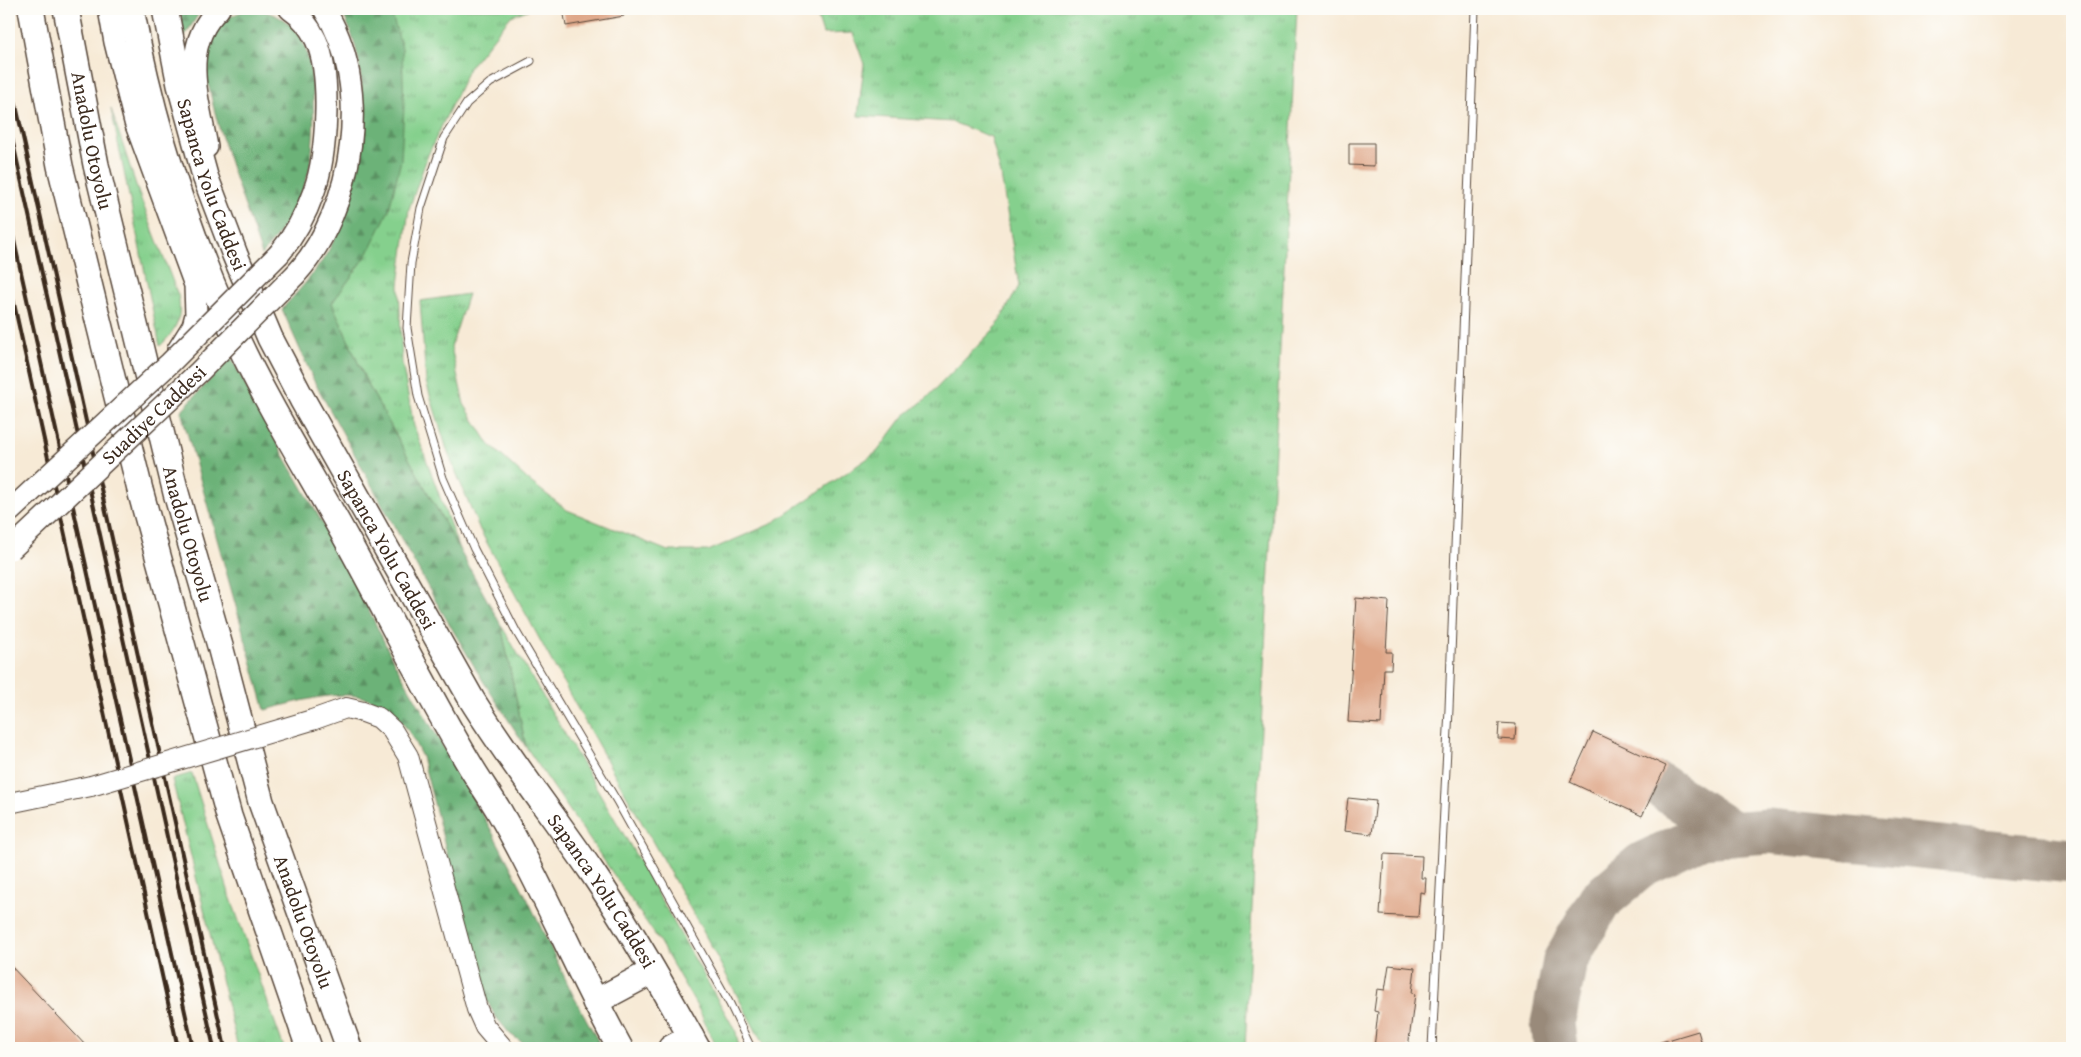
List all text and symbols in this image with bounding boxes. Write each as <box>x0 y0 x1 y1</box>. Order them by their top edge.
street label: Anadolu Otoyolu <box>64 69 121 212</box>
street label: Sapanca Yolu Caddesi <box>170 95 255 275</box>
street label: Suadiye Caddesi <box>94 358 213 471</box>
street label: Anadolu Otoyolu <box>156 463 222 605</box>
street label: Sapanca Yolu Caddesi <box>330 464 444 635</box>
street label: Sapanca Yolu Caddesi <box>541 807 664 974</box>
street label: Anadolu Otoyolu <box>267 851 342 993</box>

